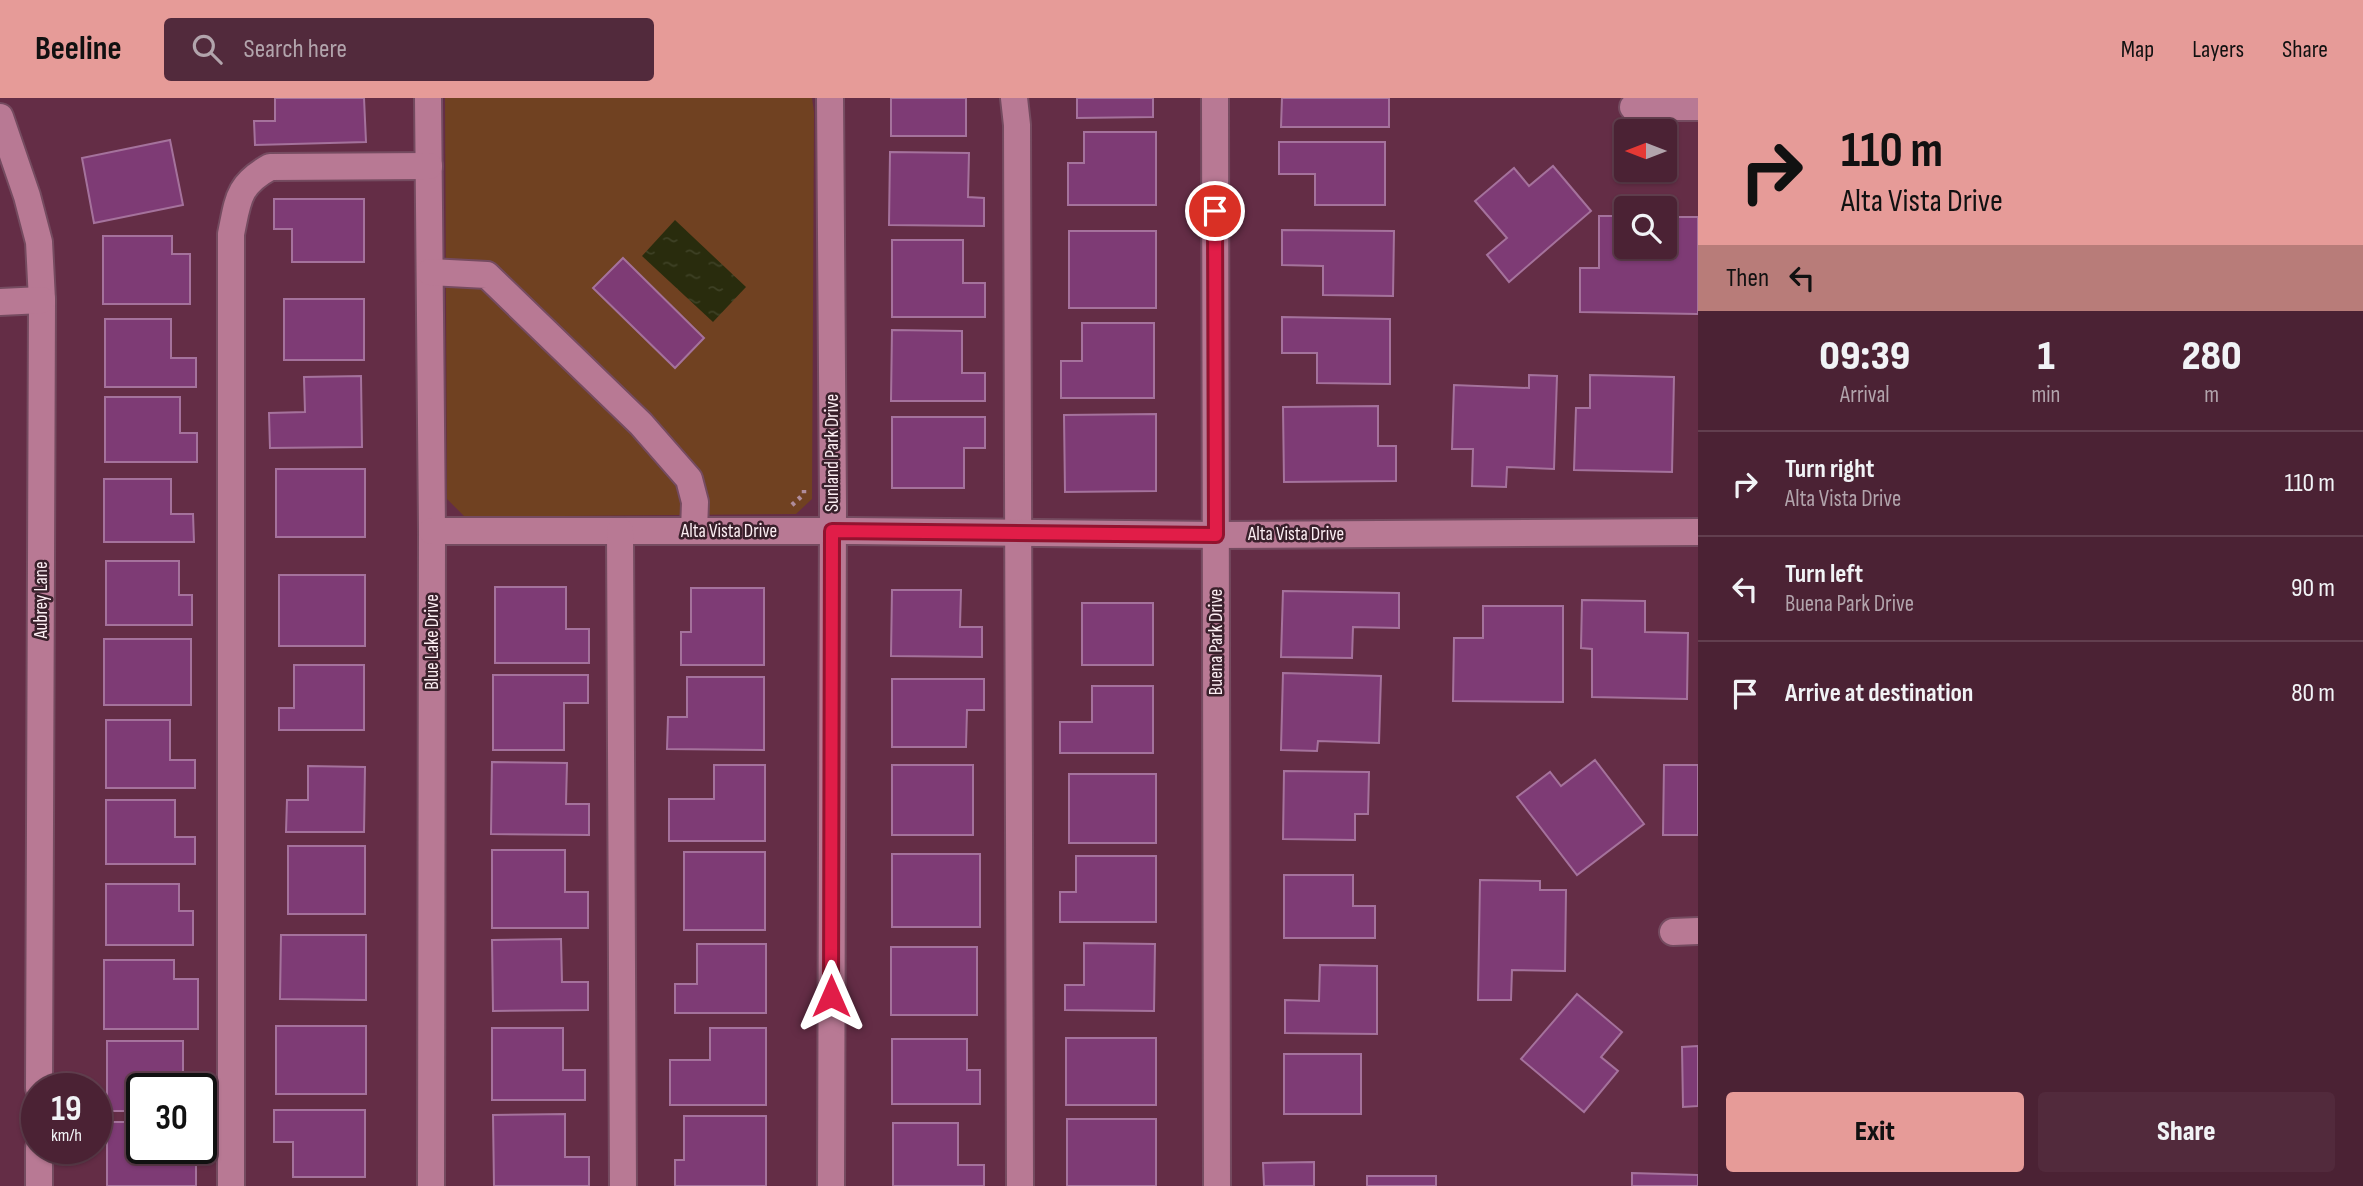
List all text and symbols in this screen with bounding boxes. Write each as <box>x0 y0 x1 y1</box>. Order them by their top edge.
search box <box>164 18 654 81</box>
text: Beeline <box>35 29 122 69</box>
icon: search <box>188 30 226 68</box>
text: Search here <box>244 34 347 65</box>
text: Map <box>2121 35 2154 64</box>
text: Layers <box>2192 35 2244 64</box>
text: Share <box>2282 35 2328 64</box>
north arrow <box>1614 119 1676 182</box>
map controls <box>1614 119 1677 259</box>
text: 110 m <box>1841 122 1943 181</box>
icon: right <box>1726 126 1817 217</box>
pin <box>1185 181 1245 241</box>
text: Alta Vista Drive <box>1841 182 2003 221</box>
icon: arrive <box>1196 192 1234 230</box>
button: search <box>1614 196 1677 259</box>
icon: left <box>1783 259 1821 297</box>
text: Then <box>1726 263 1769 294</box>
text: 09:39 <box>1819 331 1910 382</box>
text: 1 <box>2037 331 2055 382</box>
text: 280 <box>2182 331 2242 382</box>
text: Arrival <box>1840 381 1890 409</box>
text: min <box>2032 381 2060 409</box>
text: m <box>2204 381 2219 409</box>
street label: Sunland Park Drive <box>821 394 844 512</box>
text: Turn right <box>1785 454 1874 485</box>
icon: right <box>1726 465 1764 503</box>
text: 110 m <box>2284 468 2335 499</box>
text: Alta Vista Drive <box>1785 485 1901 513</box>
street label: Alta Vista Drive <box>680 520 777 543</box>
street label: Alta Vista Drive <box>1247 523 1344 546</box>
text: Turn left <box>1785 559 1863 590</box>
street label: Aubrey Lane <box>30 561 53 640</box>
icon: left <box>1726 570 1764 608</box>
text: 90 m <box>2291 573 2335 604</box>
street label: Buena Park Drive <box>1205 589 1228 695</box>
text: Buena Park Drive <box>1785 590 1914 618</box>
street label: Blue Lake Drive <box>421 594 444 690</box>
icon: arrive <box>1726 675 1764 713</box>
text: Arrive at destination <box>1785 678 1973 709</box>
text: 80 m <box>2291 678 2335 709</box>
position arrow <box>794 959 868 1033</box>
speed limit sign: 30 <box>126 1073 217 1164</box>
text: 19 <box>51 1088 82 1131</box>
button: Exit <box>1726 1092 2024 1172</box>
button: Share <box>2038 1092 2335 1172</box>
text: km/h <box>51 1125 82 1146</box>

